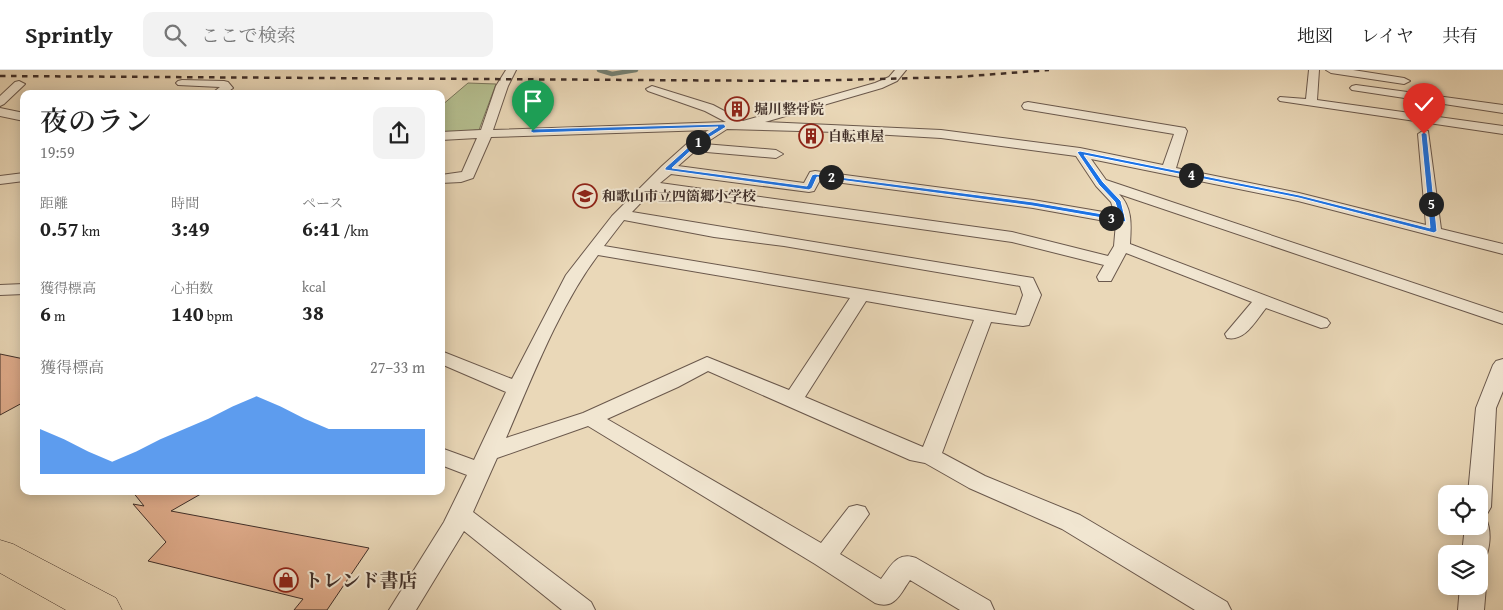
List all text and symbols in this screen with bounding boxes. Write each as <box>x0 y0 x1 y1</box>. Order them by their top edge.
search box <box>143 12 493 57</box>
text: Sprintly <box>25 17 113 52</box>
icon: search <box>161 21 189 49</box>
text: ここで検索 <box>201 21 296 49</box>
text: 地図 <box>1297 22 1333 49</box>
text: レイヤ <box>1361 22 1414 49</box>
text: 共有 <box>1442 22 1478 49</box>
pin <box>512 80 554 131</box>
pin <box>1403 83 1445 134</box>
icon: arrive <box>519 87 547 115</box>
icon: check <box>1410 90 1438 118</box>
building icon: 堀川整骨院 <box>724 96 750 122</box>
place label: 堀川整骨院 <box>754 99 824 119</box>
text: 夜のラン <box>40 100 152 141</box>
button: share <box>373 107 425 159</box>
building icon: 自転車屋 <box>798 123 824 149</box>
place label: 自転車屋 <box>828 126 884 146</box>
pin: 1 <box>686 130 710 154</box>
text: 1 <box>695 132 702 152</box>
text: 19:59 <box>40 140 75 164</box>
pin: 4 <box>1178 162 1204 188</box>
pin: 2 <box>818 164 844 190</box>
text: 4 <box>1188 165 1195 185</box>
text: 2 <box>828 167 835 187</box>
school or university icon: 和歌山市立四箇郷小学校 <box>572 183 598 209</box>
place label: 和歌山市立四箇郷小学校 <box>602 186 756 206</box>
pin: 5 <box>1418 192 1444 216</box>
text: 距離 <box>40 193 68 213</box>
text: 時間 <box>171 193 199 213</box>
text: ペース <box>302 193 343 213</box>
text: 5 <box>1428 194 1435 214</box>
pin: 3 <box>1098 206 1124 230</box>
text: 3 <box>1108 208 1115 228</box>
text: 0.57 <box>40 213 79 244</box>
text: 3:49 <box>171 213 210 244</box>
text: 6:41 <box>302 213 341 244</box>
text: km <box>79 221 100 241</box>
text: /km <box>341 221 369 241</box>
text: kcal <box>302 277 326 297</box>
text: 獲得標高 <box>40 278 96 298</box>
text: 心拍数 <box>171 278 213 298</box>
text: 38 <box>302 297 324 328</box>
text: 6 <box>40 298 51 329</box>
text: 140 <box>171 298 204 329</box>
text: m <box>51 306 65 326</box>
text: bpm <box>204 306 233 326</box>
text: 獲得標高 <box>40 355 104 379</box>
text: 27–33 m <box>370 355 425 379</box>
map controls <box>1438 485 1488 595</box>
button: locate <box>1438 485 1488 535</box>
button: layers <box>1438 545 1488 595</box>
place label: トレンド書店 <box>304 566 418 594</box>
shop icon: トレンド書店 <box>273 567 299 593</box>

